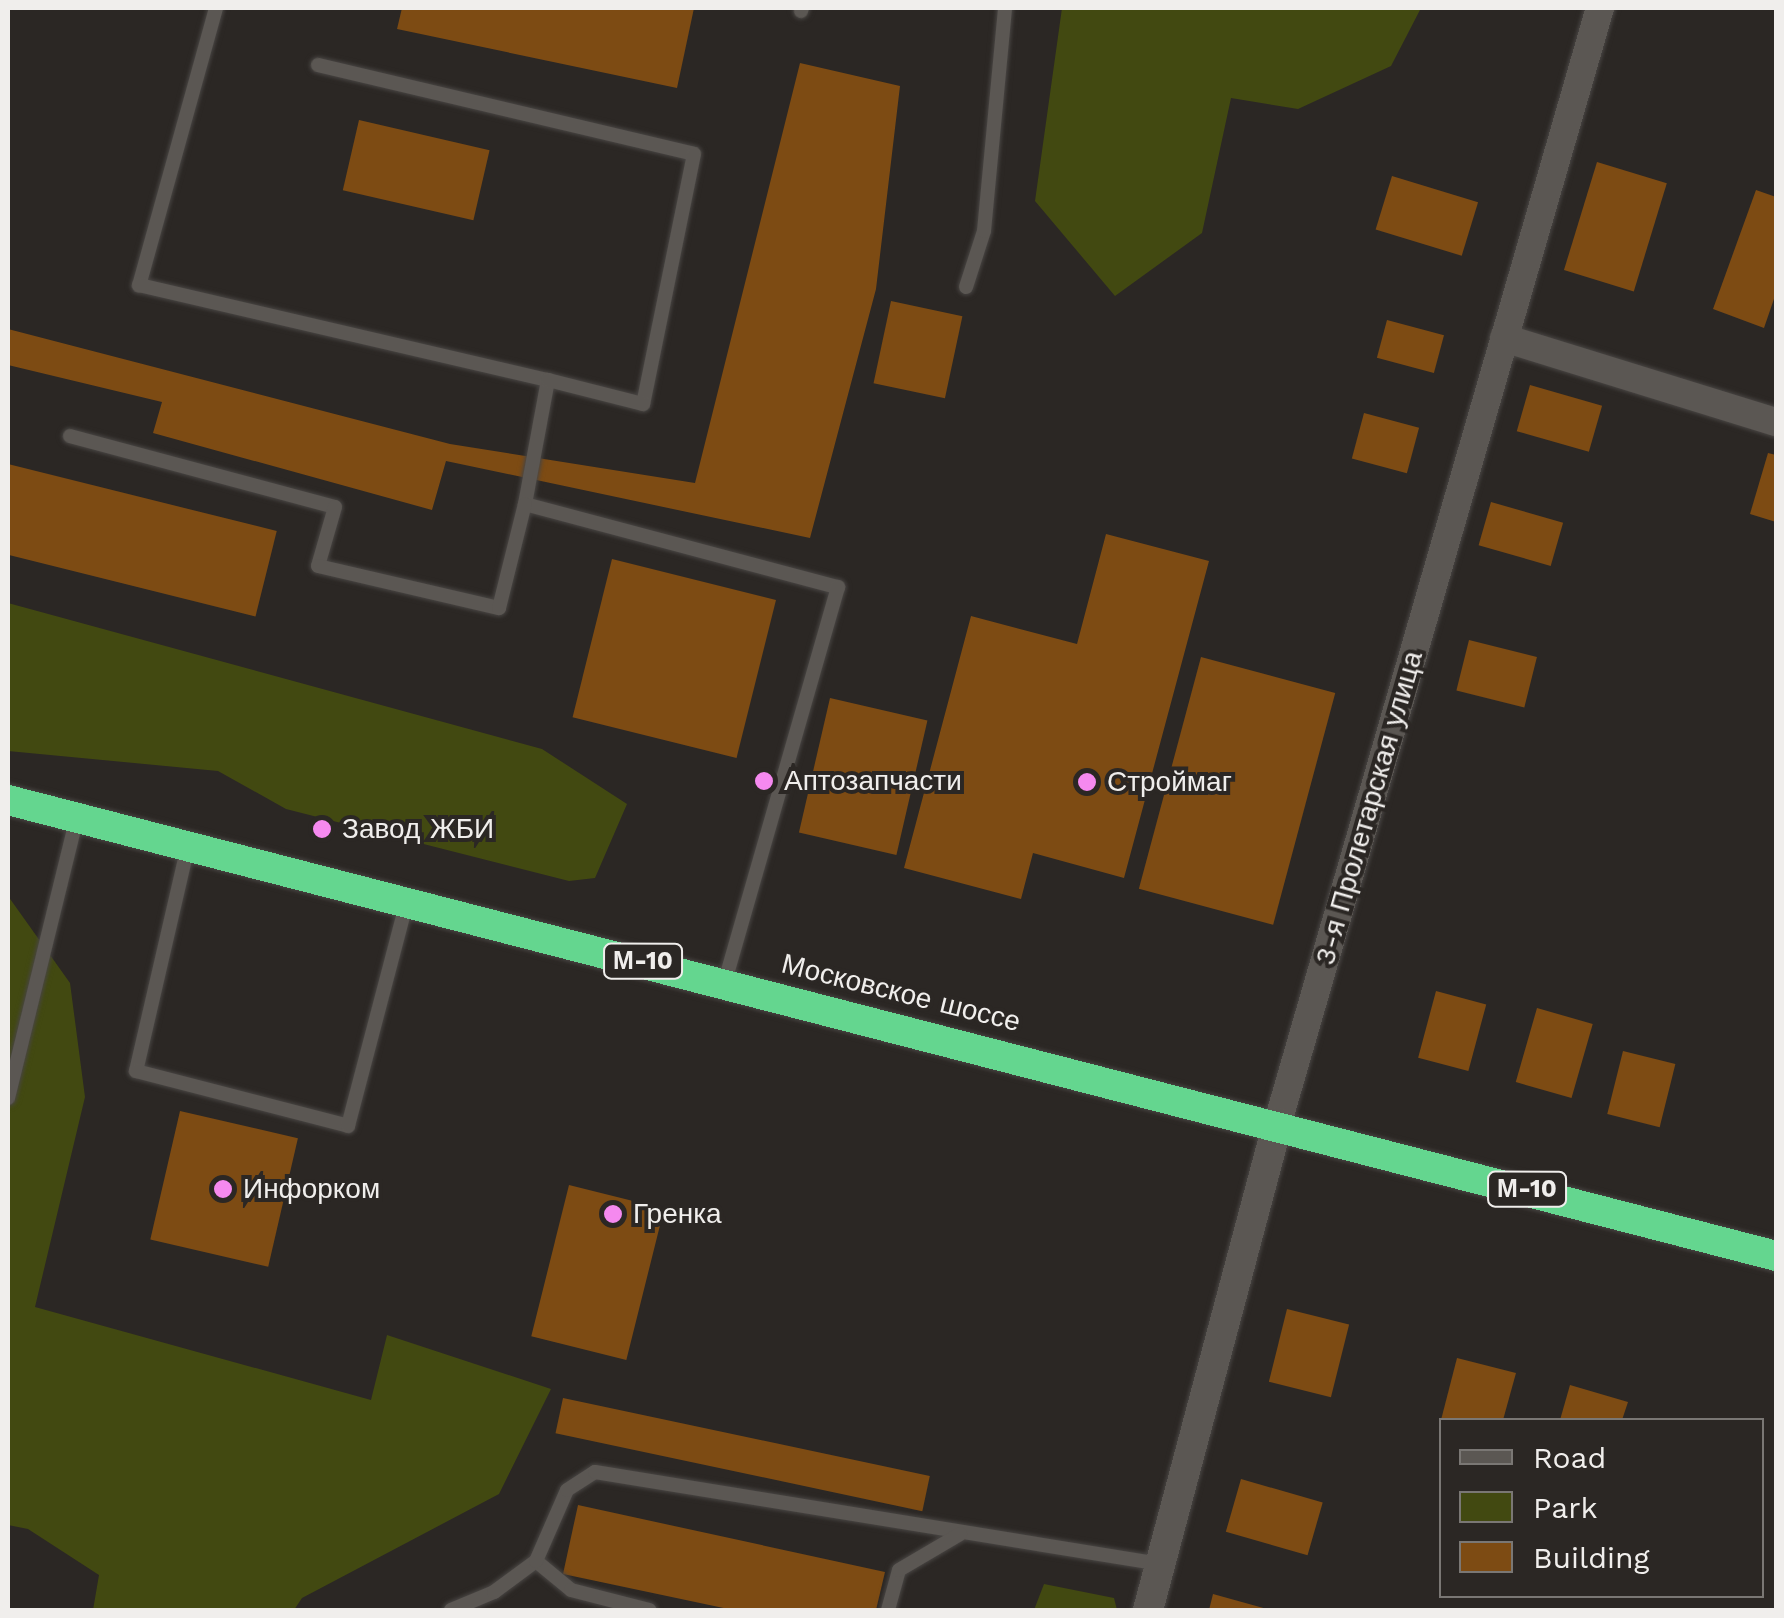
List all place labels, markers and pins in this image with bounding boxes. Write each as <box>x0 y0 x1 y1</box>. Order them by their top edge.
place label: Аптозапчасти <box>784 764 962 798</box>
place label: Строймаг <box>1107 765 1232 799</box>
marker: Аптозапчасти <box>753 770 775 792</box>
marker: Строймаг <box>1076 771 1098 793</box>
place label: Завод ЖБИ <box>342 812 494 846</box>
marker: Завод ЖБИ <box>311 818 333 840</box>
place label: Инфорком <box>243 1172 380 1206</box>
marker: Инфорком <box>212 1178 234 1200</box>
place label: Гренка <box>633 1197 722 1231</box>
marker: Гренка <box>602 1203 624 1225</box>

